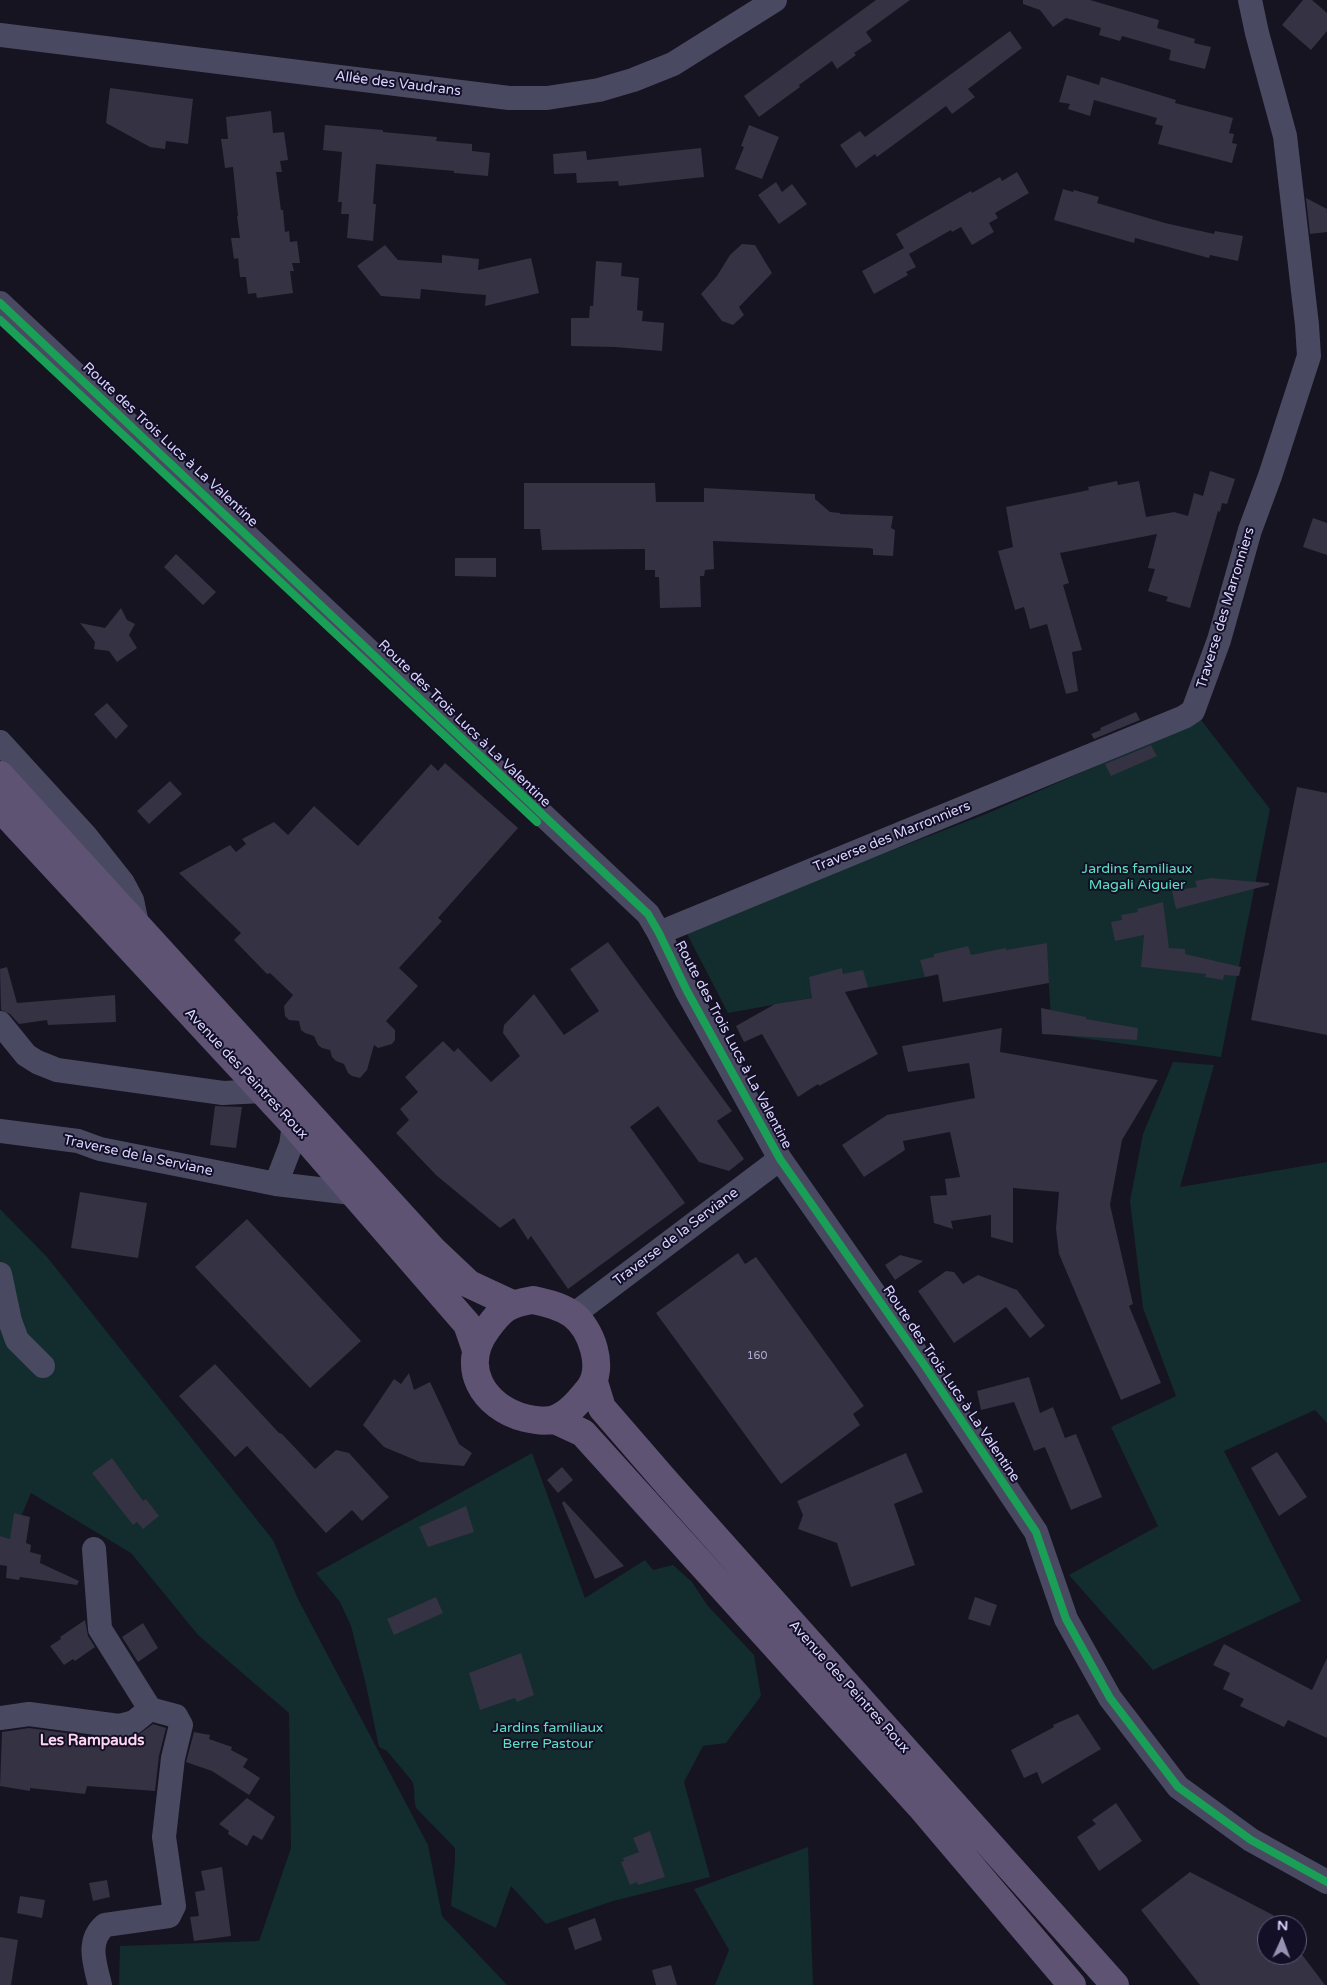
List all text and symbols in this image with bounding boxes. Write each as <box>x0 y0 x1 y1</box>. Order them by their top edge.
street label: Allée des Vaudrans <box>334 68 462 100</box>
street label: Route des Trois Lucs à La Valentine <box>79 359 261 531</box>
street label: Traverse des Marronniers <box>1193 525 1259 691</box>
street label: Route des Trois Lucs à La Valentine <box>374 637 554 811</box>
street label: Traverse des Marronniers <box>811 798 973 876</box>
park label: Jardins familiaux Magali Aiguier <box>1082 861 1192 894</box>
street label: Route des Trois Lucs à La Valentine <box>671 938 795 1152</box>
street label: Avenue des Peintres Roux <box>181 1005 311 1143</box>
street label: Traverse de la Serviane <box>62 1132 214 1180</box>
street label: Traverse de la Serviane <box>610 1184 742 1290</box>
street label: Route des Trois Lucs à La Valentine <box>879 1283 1023 1485</box>
house number: 160 <box>747 1349 767 1363</box>
street label: Avenue des Peintres Roux <box>785 1617 913 1757</box>
park label: Jardins familiaux Berre Pastour <box>493 1720 603 1752</box>
district label: Les Rampauds <box>40 1732 144 1750</box>
north arrow <box>1257 1915 1307 1965</box>
text: N <box>1277 1917 1288 1934</box>

